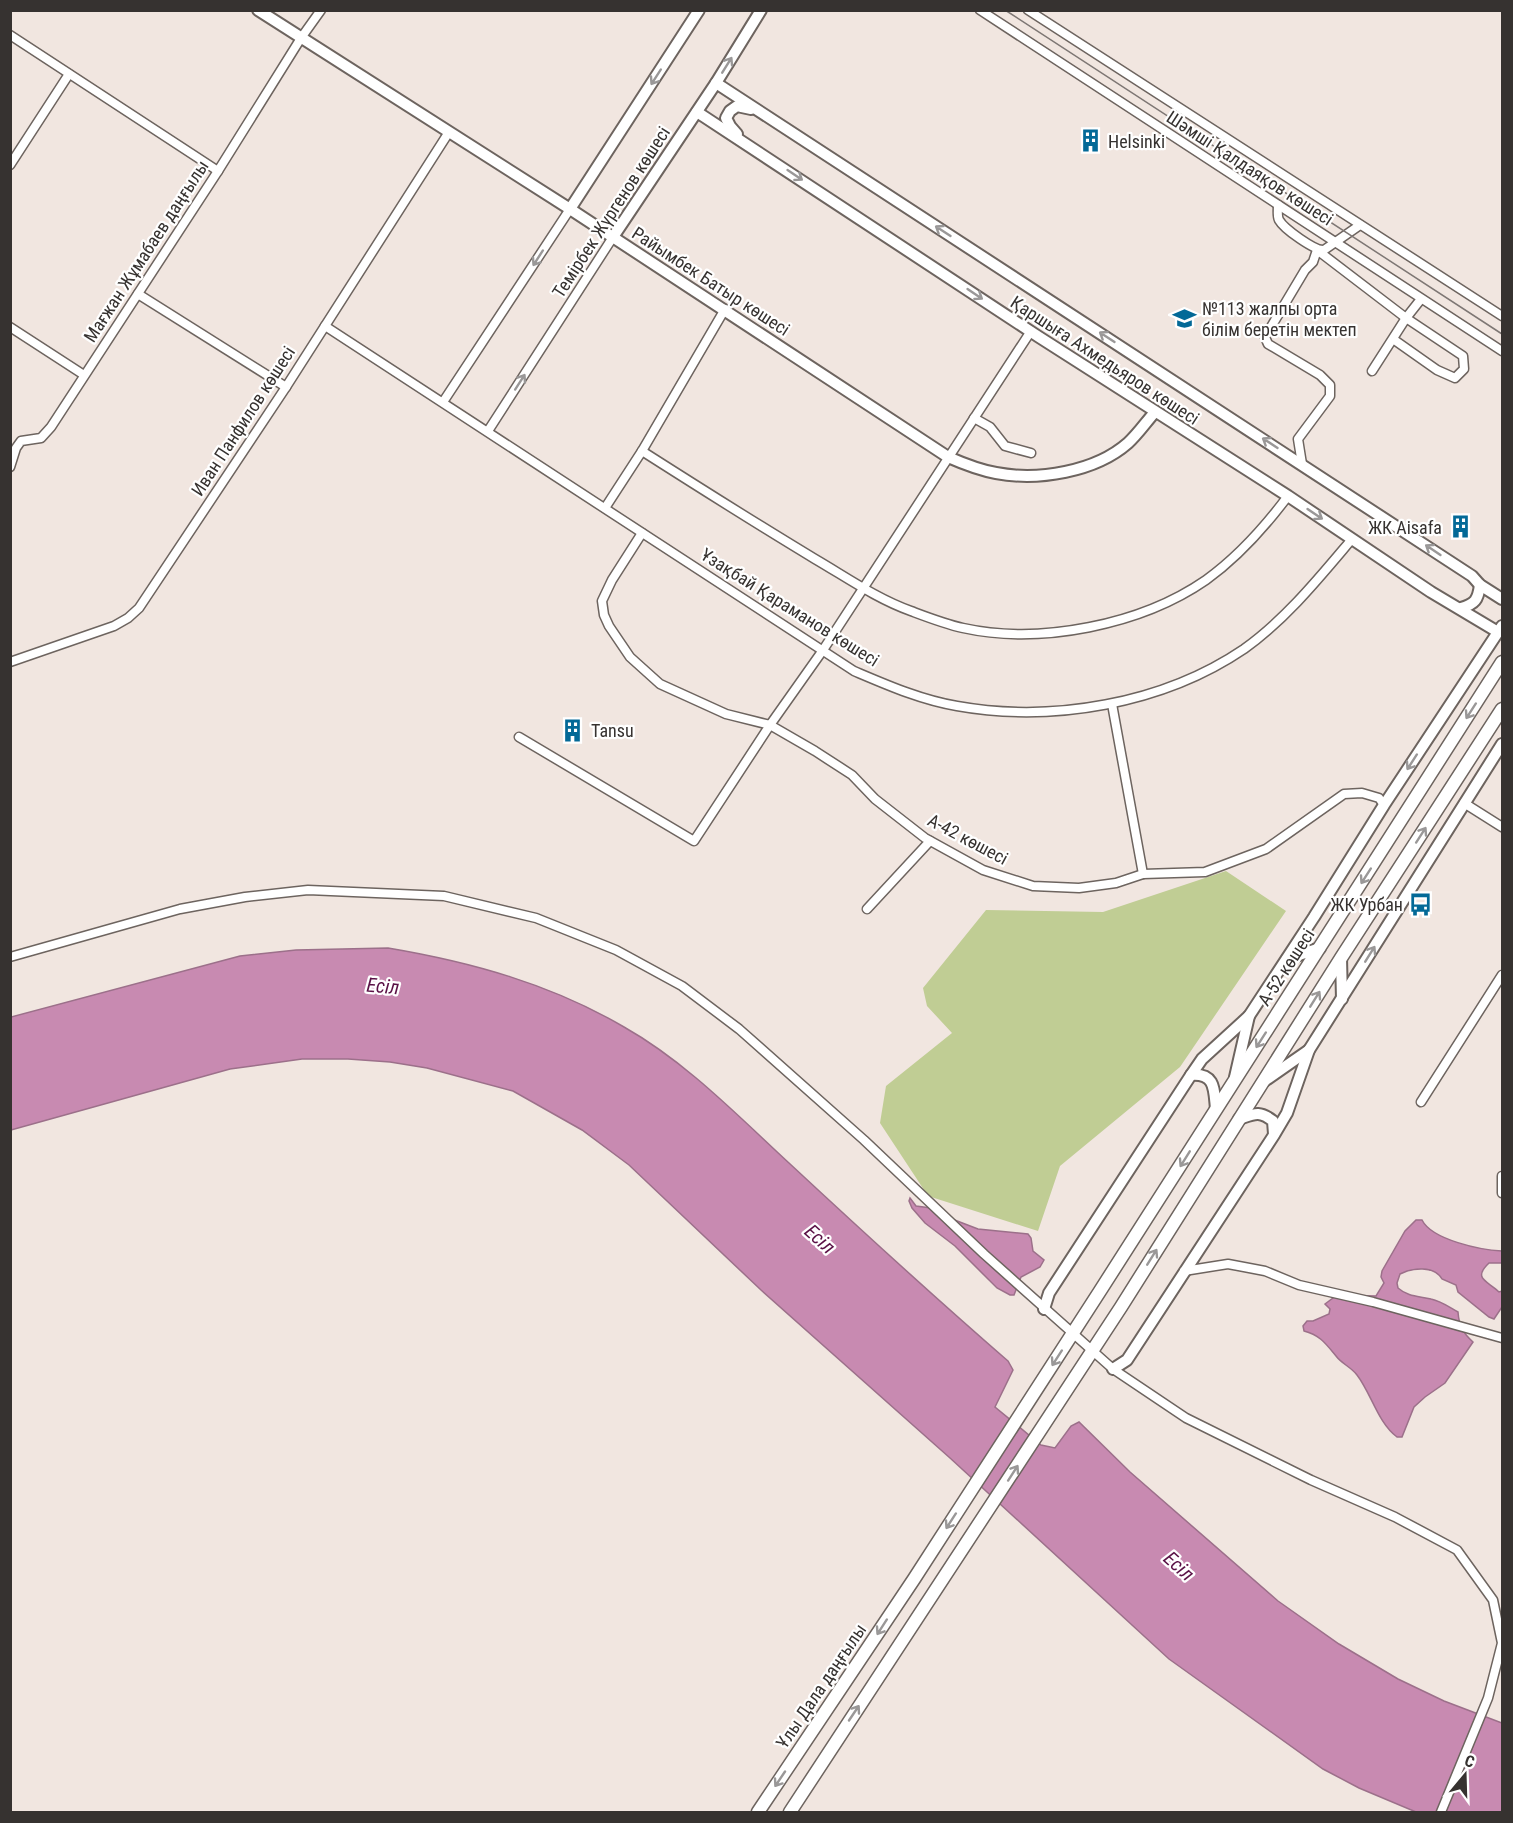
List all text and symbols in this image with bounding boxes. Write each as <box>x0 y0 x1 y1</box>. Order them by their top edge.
one-way arrow <box>720 57 733 74</box>
one-way arrow <box>649 68 661 85</box>
street label: Шәмші Қалдаяқов көшесі <box>1163 106 1337 230</box>
street label: Темірбек Жүргенов көшесі <box>548 123 674 301</box>
building icon: Helsinki <box>1077 128 1103 154</box>
place label: Helsinki <box>1108 131 1165 152</box>
street label: Мағжан Жұмабаев даңғылы <box>79 156 213 346</box>
one-way arrow <box>786 169 802 181</box>
street label: Райымбек Батыр көшесі <box>628 222 794 340</box>
one-way arrow <box>935 224 952 236</box>
one-way arrow <box>532 249 544 265</box>
one-way arrow <box>966 289 983 301</box>
street label: Қаршыға Ахмедьяров көшесі <box>1007 291 1203 429</box>
place label: №113 жалпы орта білім беретін мектеп <box>1202 298 1357 340</box>
school or university icon: №113 жалпы орта білім беретін мектеп <box>1171 305 1197 331</box>
one-way arrow <box>1098 330 1115 343</box>
street label: Иван Панфилов көшесі <box>187 342 299 500</box>
one-way arrow <box>513 373 526 390</box>
one-way arrow <box>1262 437 1279 449</box>
one-way arrow <box>1306 509 1323 521</box>
building icon: ЖК Aisafa <box>1447 514 1473 540</box>
place label: ЖК Aisafa <box>1368 517 1442 538</box>
street label: Ұзақбай Қараманов көшесі <box>697 543 883 671</box>
one-way arrow <box>1425 544 1441 556</box>
one-way arrow <box>1465 702 1477 719</box>
building icon: Tansu <box>560 717 586 743</box>
place label: Tansu <box>591 720 634 741</box>
one-way arrow <box>1406 753 1418 770</box>
street label: А-42 көшесі <box>924 809 1012 869</box>
one-way arrow <box>1415 827 1427 844</box>
one-way arrow <box>1360 867 1373 884</box>
bus stop icon: ЖК Урбан <box>1408 891 1434 917</box>
place label: ЖК Урбан <box>1330 894 1403 915</box>
street label: А-52 көшесі <box>1253 924 1319 1010</box>
one-way arrow <box>1365 946 1377 963</box>
water label: Есіл <box>366 973 400 999</box>
one-way arrow <box>1309 991 1321 1007</box>
one-way arrow <box>1254 1031 1267 1048</box>
one-way arrow <box>1178 1150 1190 1167</box>
water label: Есіл <box>800 1219 840 1259</box>
one-way arrow <box>1147 1249 1159 1266</box>
one-way arrow <box>1051 1349 1063 1366</box>
one-way arrow <box>1007 1465 1019 1482</box>
one-way arrow <box>945 1512 957 1529</box>
water label: Есіл <box>1159 1546 1199 1586</box>
one-way arrow <box>875 1619 888 1636</box>
street label: Ұлы Дала даңғылы <box>772 1620 870 1752</box>
one-way arrow <box>848 1705 860 1721</box>
north arrow <box>1435 1745 1495 1805</box>
text: С <box>1462 1751 1477 1772</box>
one-way arrow <box>774 1771 787 1788</box>

